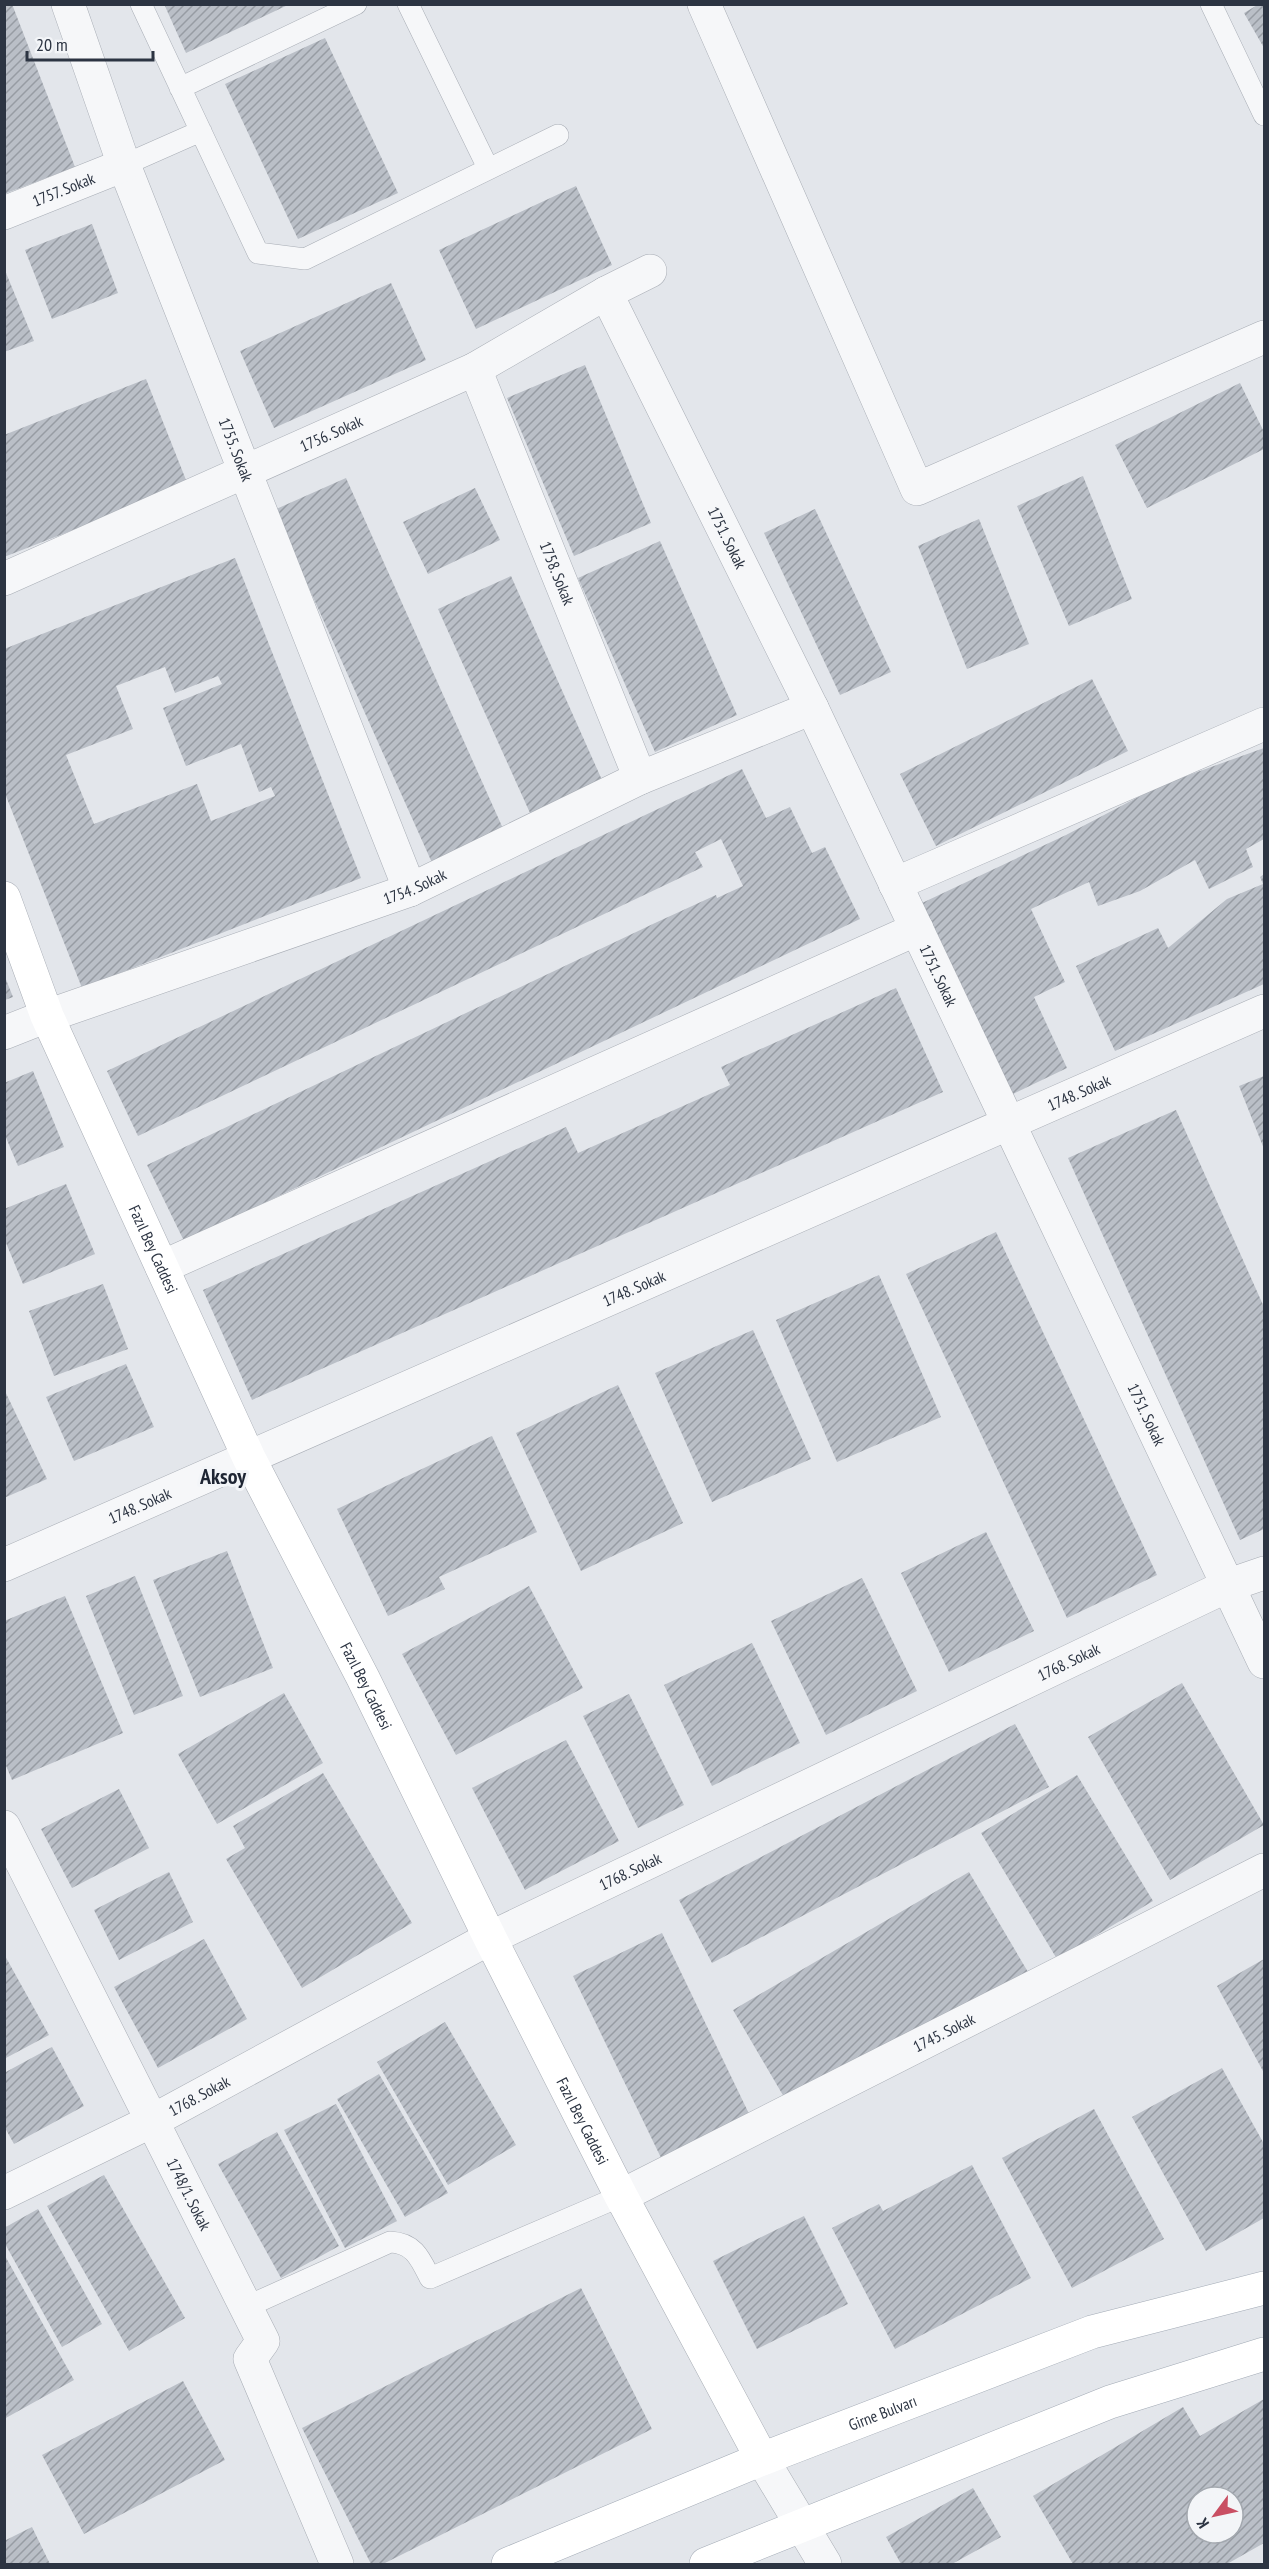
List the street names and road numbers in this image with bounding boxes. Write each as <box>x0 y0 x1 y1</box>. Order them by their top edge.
street label: 1757. Sokak <box>29 168 98 211</box>
street label: 1756. Sokak <box>296 410 366 456</box>
street label: 1755. Sokak <box>215 415 258 485</box>
street label: 1751. Sokak <box>704 503 752 573</box>
street label: 1758. Sokak <box>536 538 579 608</box>
street label: 1754. Sokak <box>380 864 450 909</box>
street label: 1751. Sokak <box>915 941 962 1010</box>
street label: 1748. Sokak <box>1044 1070 1114 1115</box>
street label: Fazıl Bey Caddesi <box>125 1202 182 1297</box>
street label: 1748. Sokak <box>599 1265 669 1311</box>
street label: 1751. Sokak <box>1123 1380 1170 1450</box>
street label: 1748. Sokak <box>105 1483 175 1528</box>
street label: 1768. Sokak <box>1034 1638 1104 1685</box>
street label: Fazıl Bey Caddesi <box>336 1639 397 1733</box>
street label: 1768. Sokak <box>596 1847 665 1895</box>
street label: 1745. Sokak <box>910 2008 979 2056</box>
street label: 1768. Sokak <box>165 2071 234 2120</box>
street label: Fazıl Bey Caddesi <box>552 2074 613 2168</box>
street label: 1748/1. Sokak <box>162 2154 216 2234</box>
street label: Girne Bulvarı <box>846 2390 920 2435</box>

